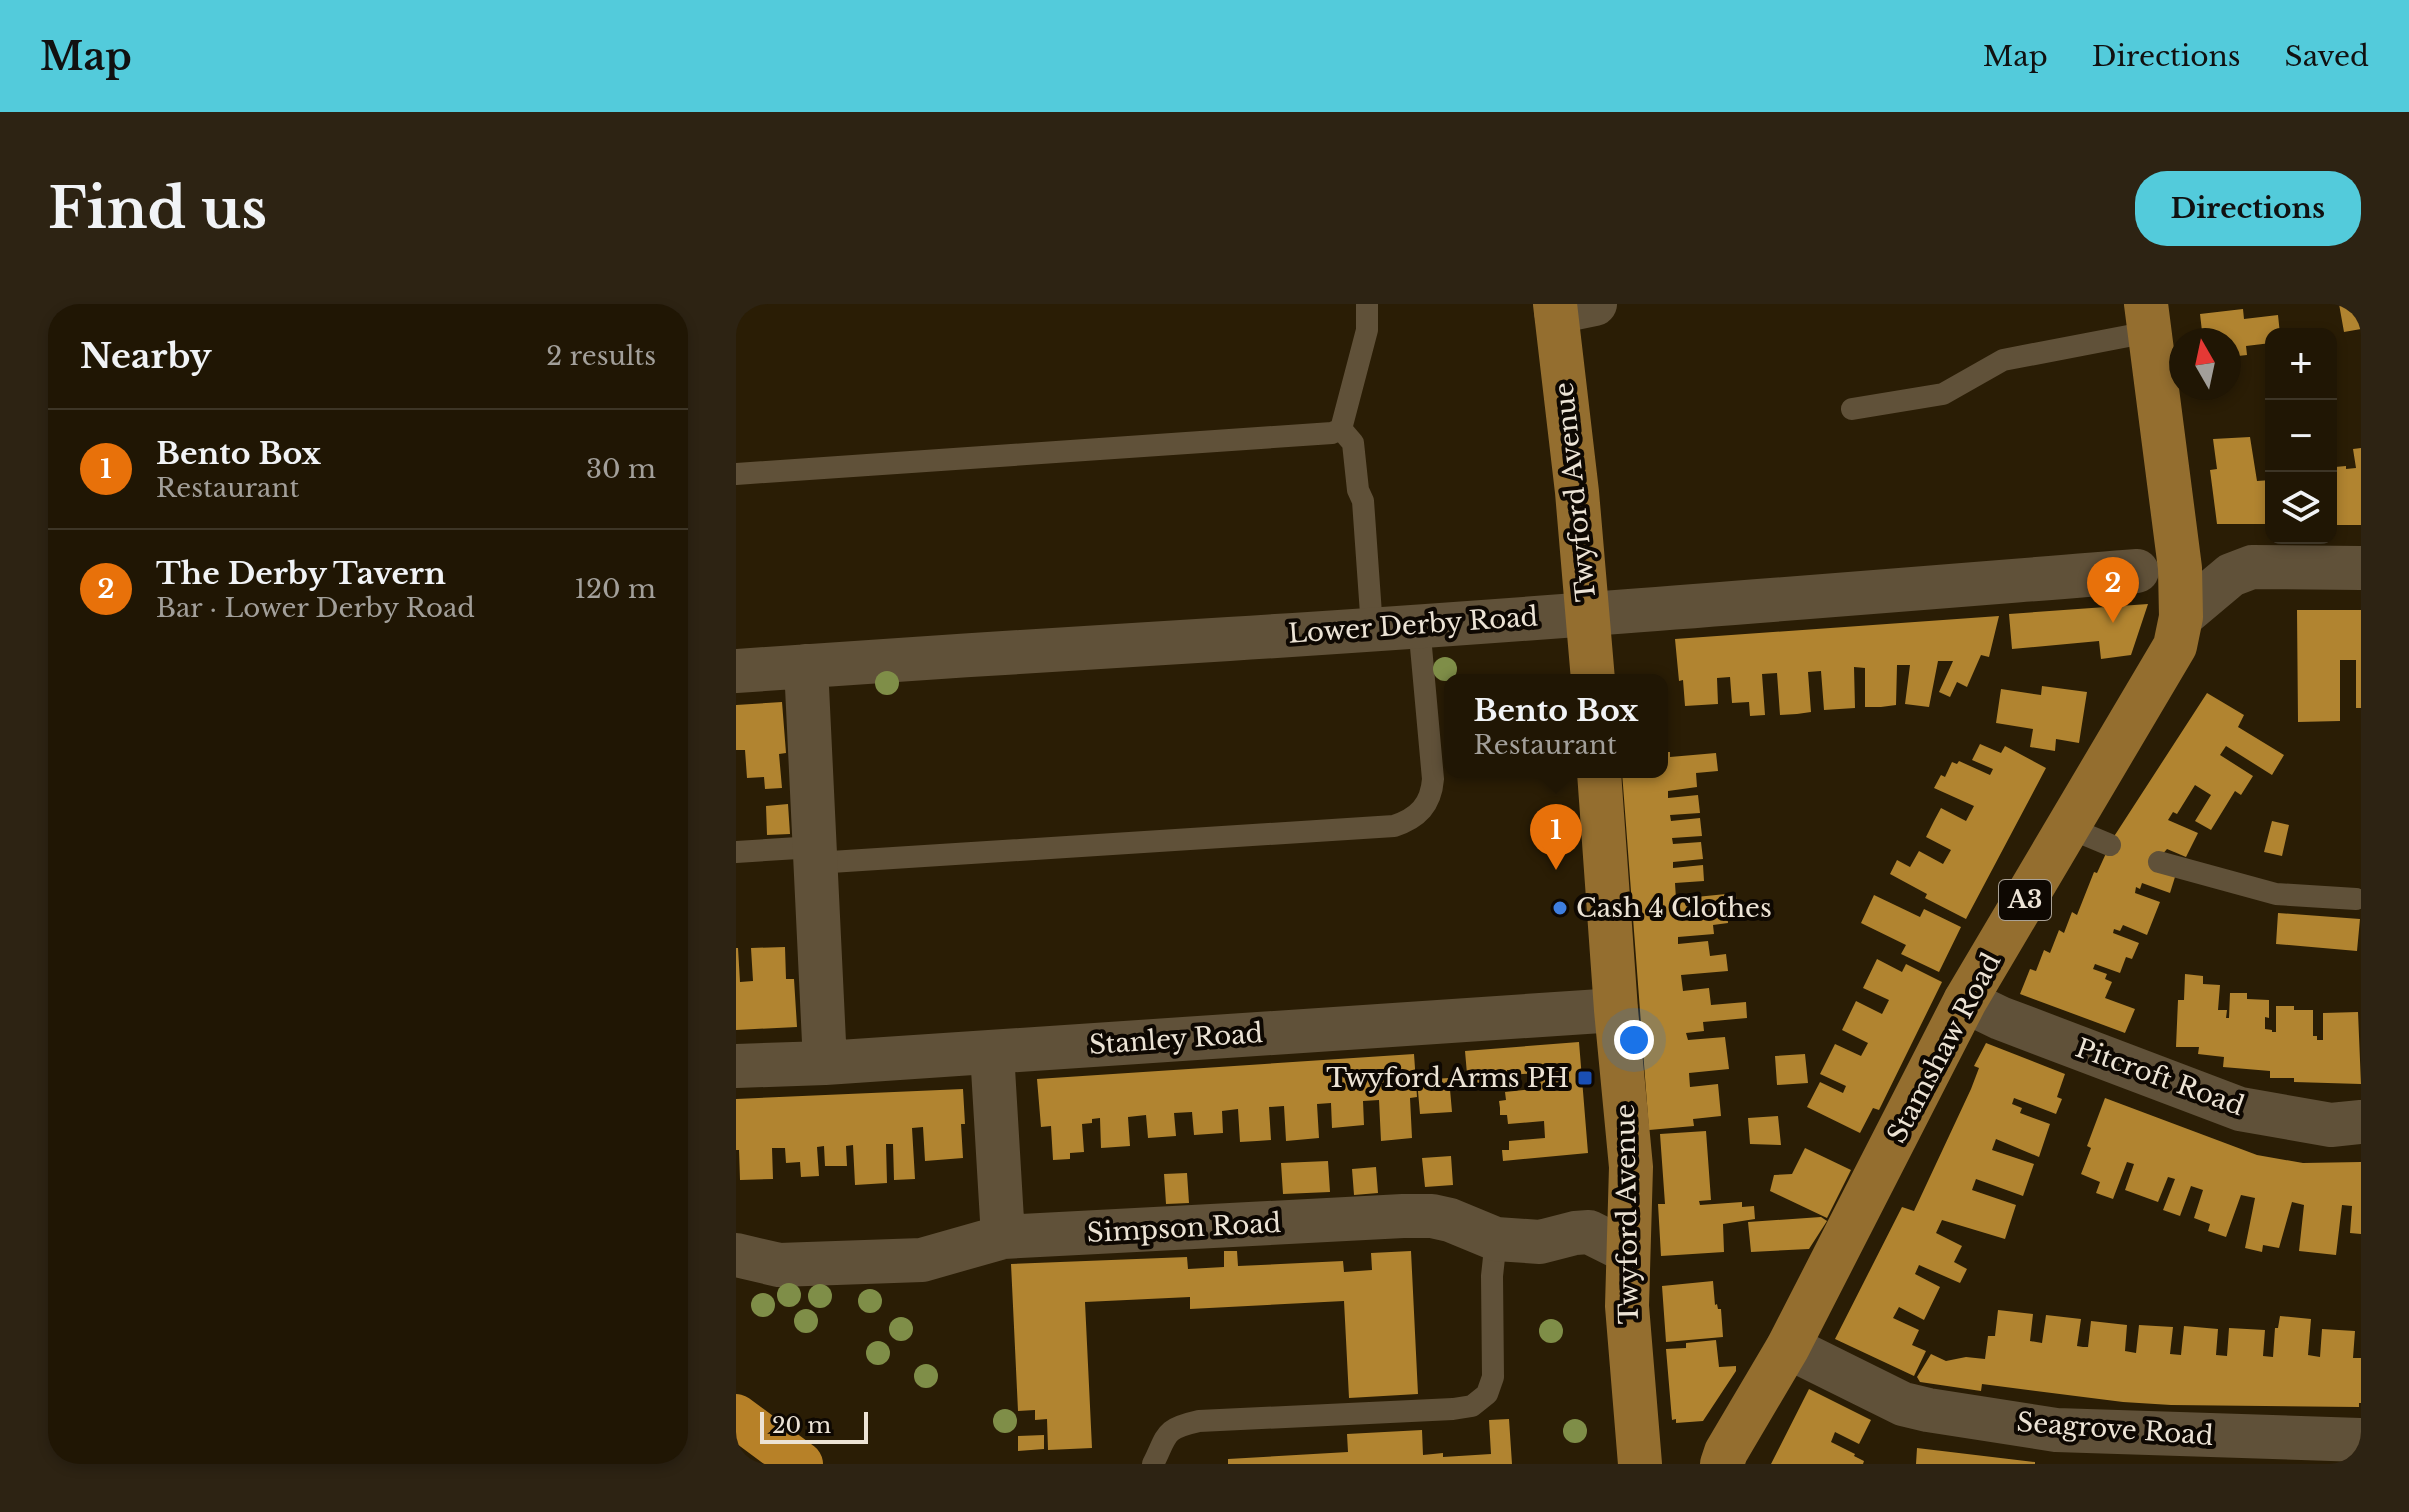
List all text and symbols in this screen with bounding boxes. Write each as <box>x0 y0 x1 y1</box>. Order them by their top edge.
text: Map <box>40 33 132 80</box>
text: Map <box>1983 39 2048 74</box>
text: Directions <box>2092 39 2241 74</box>
text: Saved <box>2285 39 2369 74</box>
button: Directions <box>2135 171 2361 246</box>
text: Find us <box>48 174 267 243</box>
north arrow <box>2169 328 2241 400</box>
map controls <box>2265 328 2337 544</box>
button: + <box>2265 328 2337 400</box>
text: Nearby <box>80 335 212 377</box>
text: 2 results <box>546 340 656 372</box>
street label: Twyford Avenue <box>1548 381 1602 603</box>
button: − <box>2265 400 2337 472</box>
text: Bento Box <box>156 435 321 472</box>
text: 1 <box>100 453 112 485</box>
text: 30 m <box>586 453 656 485</box>
text: Restaurant <box>156 472 299 504</box>
button: layers <box>2265 472 2337 544</box>
text: The Derby Tavern <box>156 555 446 592</box>
pin: 2 <box>2087 557 2139 623</box>
text: 2 <box>98 573 114 605</box>
text: 120 m <box>574 573 656 605</box>
text: Bar · Lower Derby Road <box>156 592 475 624</box>
street label: Lower Derby Road <box>1287 600 1539 650</box>
popup <box>1444 674 1668 778</box>
text: Bento Box <box>1474 692 1639 729</box>
text: Restaurant <box>1474 729 1617 761</box>
pin: 1 <box>1530 804 1582 870</box>
road number: A3 <box>1999 880 2051 920</box>
place label: Cash 4 Clothes <box>1576 892 1772 924</box>
marker: Cash 4 Clothes <box>1551 899 1569 917</box>
street label: Stamshaw Road <box>1880 948 2008 1148</box>
street label: Stanley Road <box>1088 1017 1264 1061</box>
your location <box>1614 1020 1654 1060</box>
street label: Pitcroft Road <box>2071 1032 2249 1122</box>
place label: Twyford Arms PH <box>1326 1062 1569 1094</box>
marker: Twyford Arms PH <box>1576 1069 1594 1087</box>
street label: Twyford Avenue <box>1609 1104 1645 1324</box>
street label: Simpson Road <box>1086 1207 1282 1249</box>
street label: Seagrove Road <box>2016 1406 2214 1452</box>
scale bar <box>760 1408 868 1444</box>
text: 20 m <box>772 1412 831 1439</box>

